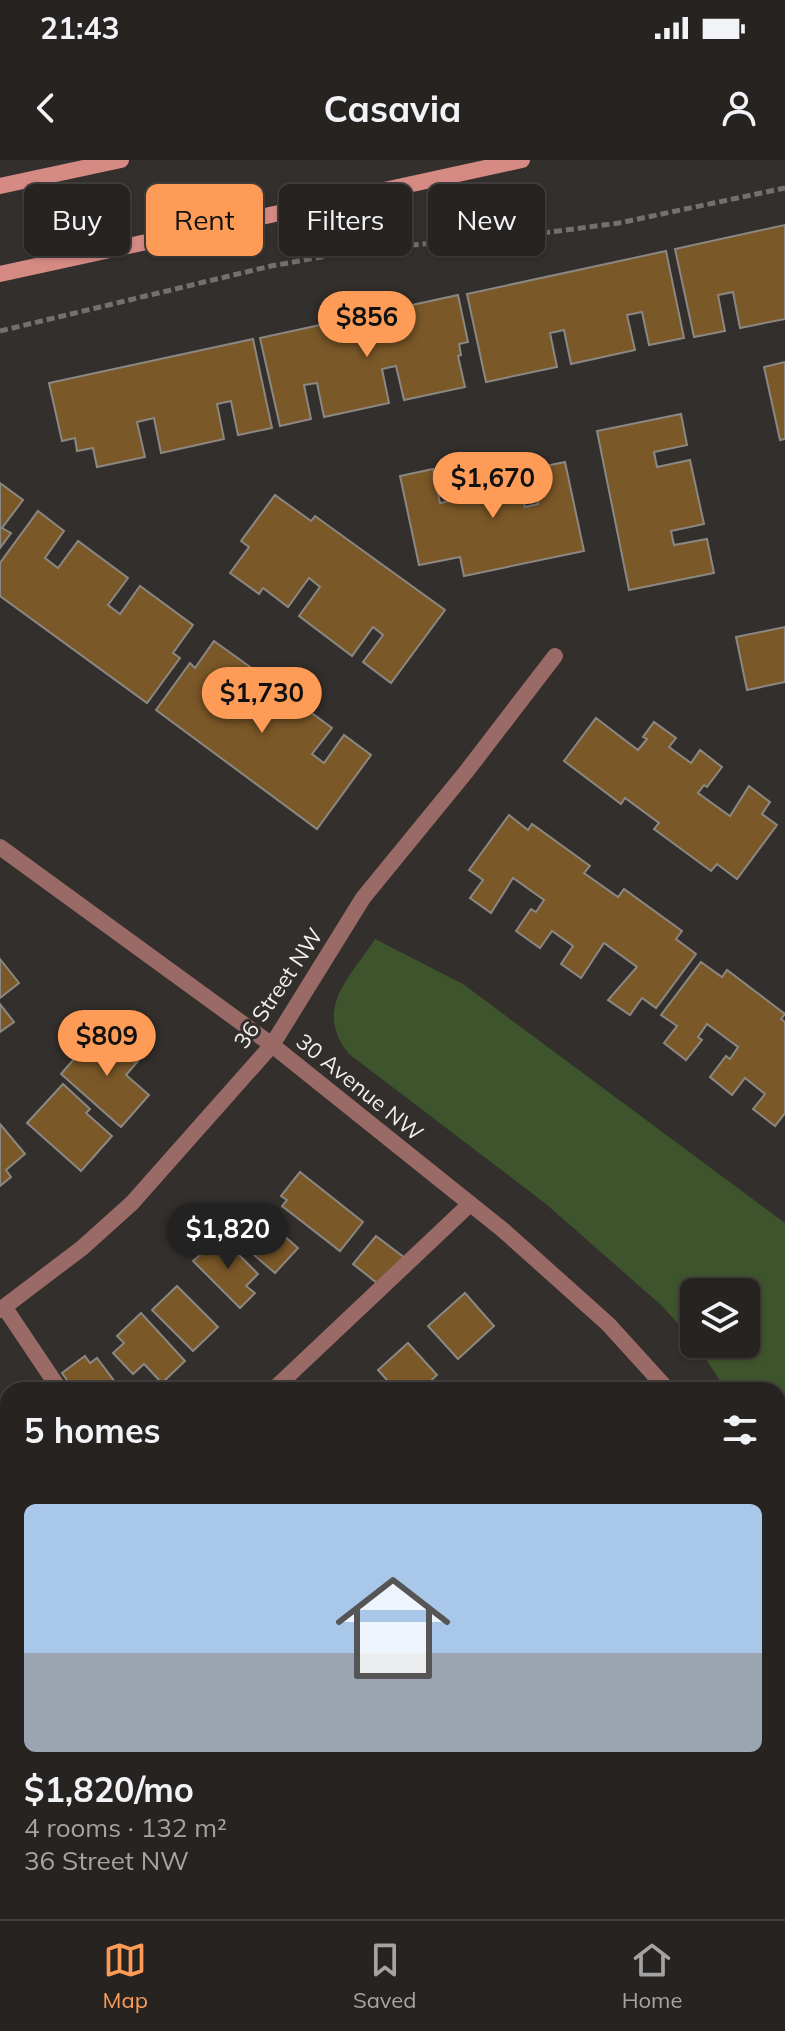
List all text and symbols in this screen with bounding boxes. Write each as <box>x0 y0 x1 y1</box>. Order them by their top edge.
text: 21:43 <box>40 9 119 47</box>
icon: back <box>24 86 68 130</box>
text: Casavia <box>324 86 461 131</box>
icon: person <box>717 86 761 130</box>
chip: Buy <box>24 184 130 256</box>
chip: Rent <box>146 184 263 256</box>
chip: Filters <box>279 184 412 256</box>
chip: New <box>428 184 545 256</box>
pin: $856 <box>320 291 414 359</box>
text: $856 <box>336 300 398 333</box>
pin: $1,670 <box>428 452 558 520</box>
text: $1,670 <box>451 461 535 494</box>
pin: $1,730 <box>197 667 327 735</box>
text: $1,730 <box>220 676 304 709</box>
street label: 36 Street NW <box>227 922 329 1054</box>
pin: $809 <box>60 1010 154 1078</box>
text: $809 <box>76 1019 138 1052</box>
street label: 30 Avenue NW <box>291 1027 429 1147</box>
pin: $1,820 <box>163 1203 293 1271</box>
text: $1,820 <box>186 1212 270 1245</box>
map controls <box>680 1278 760 1358</box>
button: layers <box>680 1278 760 1358</box>
icon: filters <box>718 1408 762 1452</box>
text: 5 homes <box>24 1409 161 1452</box>
icon: home <box>321 1556 465 1700</box>
text: $1,820/mo <box>24 1768 194 1811</box>
text: 4 rooms · 132 m² <box>24 1811 227 1844</box>
text: 36 Street NW <box>24 1844 189 1877</box>
tab: Map <box>103 1938 148 2014</box>
tab: Saved <box>353 1938 417 2014</box>
tab: Home <box>622 1938 682 2014</box>

